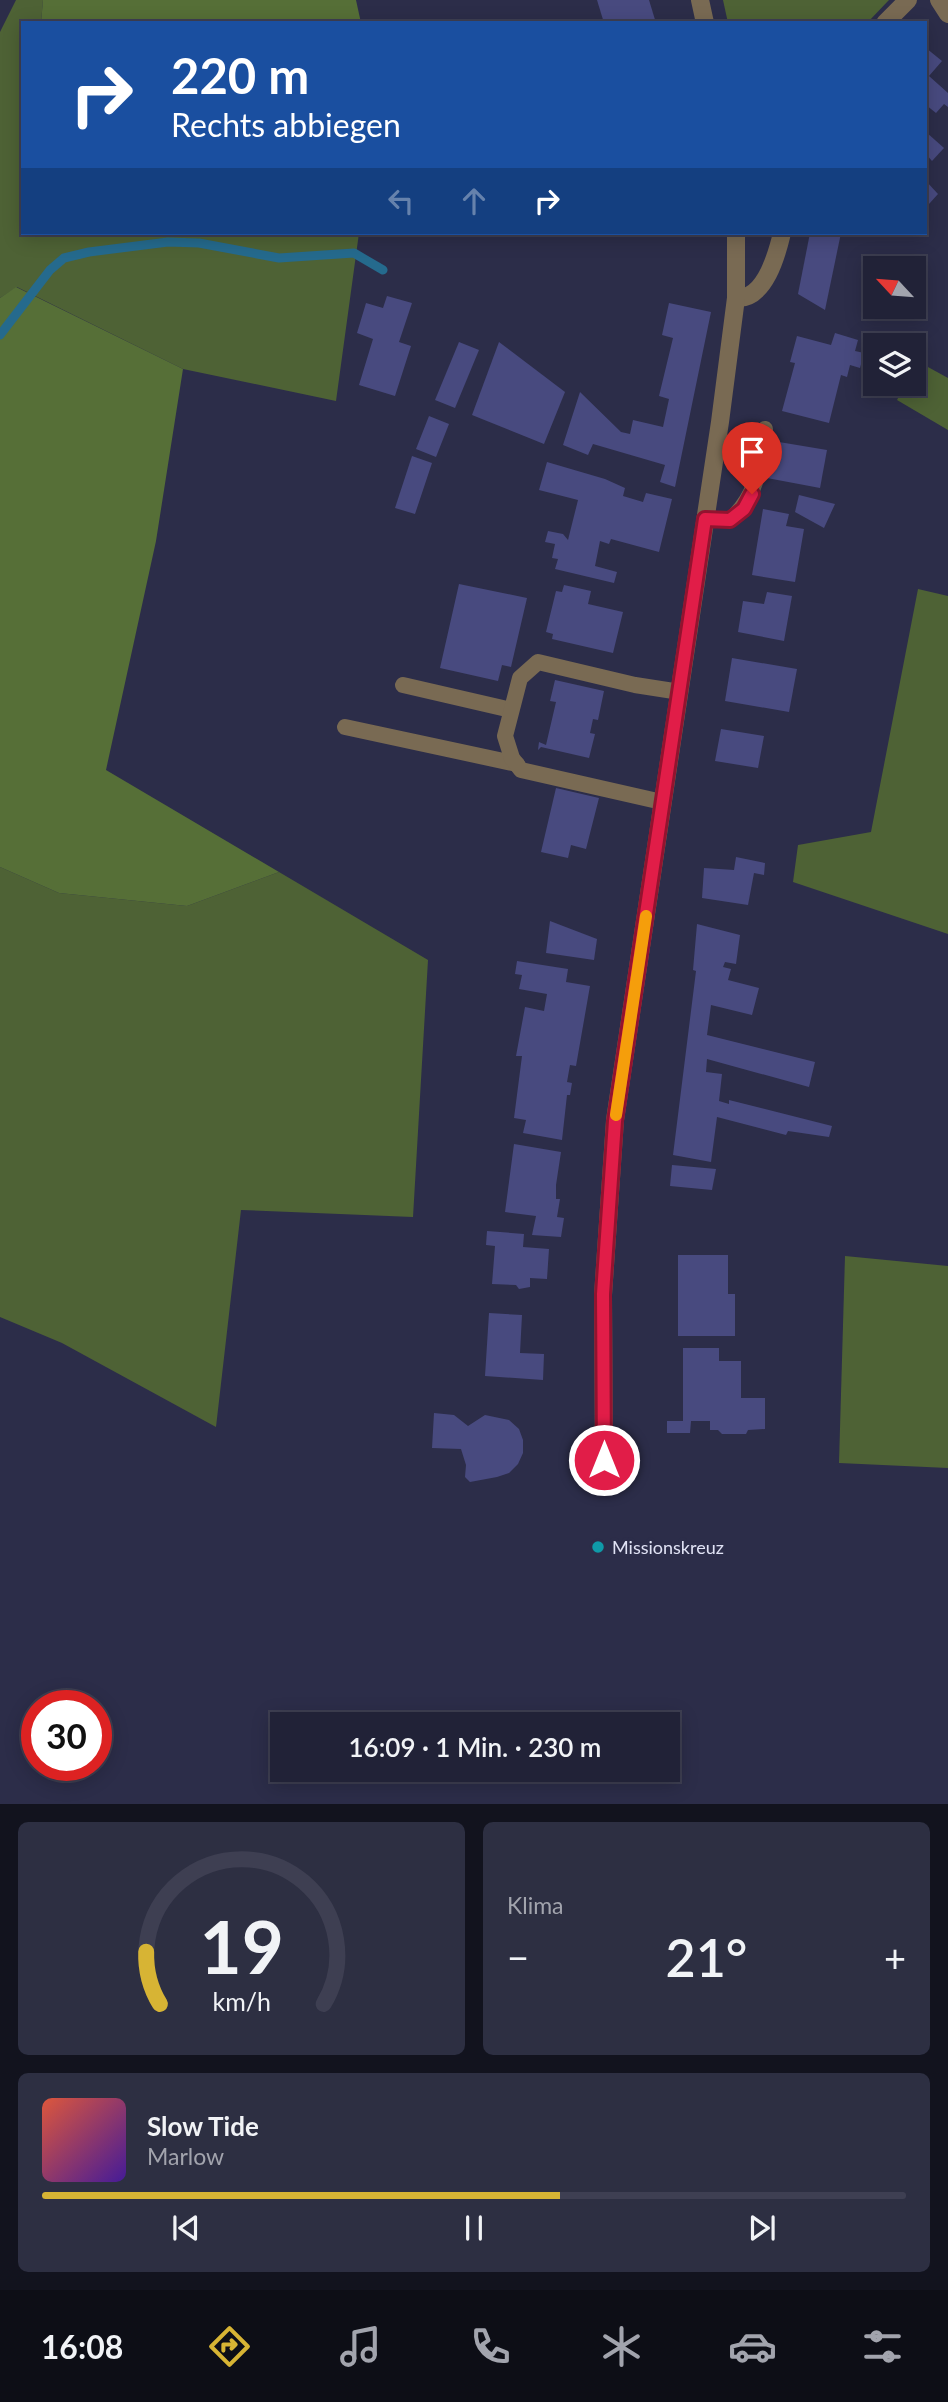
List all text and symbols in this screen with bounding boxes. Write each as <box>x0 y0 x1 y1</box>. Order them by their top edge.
text: 220 m <box>171 46 309 104</box>
icon: right <box>56 49 147 140</box>
text: Rechts abbiegen <box>171 105 401 144</box>
icon: left <box>382 182 420 220</box>
icon: ahead <box>455 182 493 220</box>
icon: right <box>528 182 566 220</box>
north arrow <box>863 256 926 318</box>
map controls <box>863 256 926 396</box>
button: layers <box>863 333 926 396</box>
pin <box>722 422 782 494</box>
icon: arrive <box>733 433 771 471</box>
position arrow <box>567 1423 641 1497</box>
place label: Missionskreuz <box>612 1536 724 1558</box>
marker: Missionskreuz <box>590 1539 606 1555</box>
speed limit sign: 30 <box>21 1690 112 1781</box>
text: 16:09 · 1 Min. · 230 m <box>349 1731 601 1763</box>
text: Klima <box>507 1891 564 1919</box>
text: 19 <box>199 1903 284 1991</box>
text: 21° <box>666 1926 747 1988</box>
text: − <box>507 1934 529 1980</box>
text: + <box>884 1934 906 1980</box>
text: km/h <box>212 1986 271 2016</box>
text: Slow Tide <box>147 2110 259 2142</box>
text: Marlow <box>147 2142 224 2170</box>
icon: previous <box>167 2209 205 2247</box>
icon: pause <box>455 2209 493 2247</box>
icon: next <box>743 2209 781 2247</box>
icon: directions <box>205 2322 254 2371</box>
icon: music <box>336 2322 385 2371</box>
icon: phone <box>466 2322 515 2371</box>
icon: climate <box>597 2322 646 2371</box>
icon: car <box>728 2322 777 2371</box>
icon: filters <box>858 2322 907 2371</box>
text: 16:08 <box>41 2327 123 2366</box>

